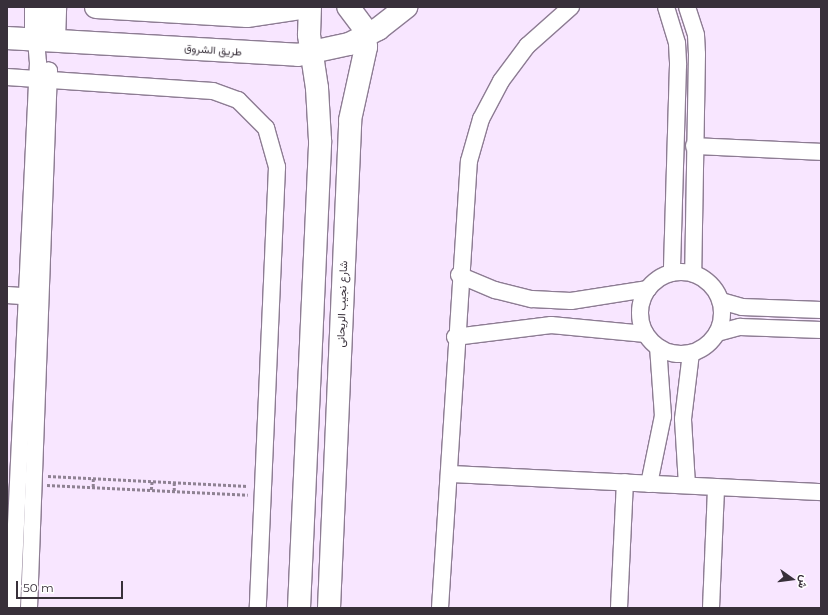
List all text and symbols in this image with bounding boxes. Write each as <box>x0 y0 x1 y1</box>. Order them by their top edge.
street label: طريق الشروق <box>184 41 242 59</box>
street label: شارع نجيب الريحانى <box>334 260 350 348</box>
north arrow <box>772 559 812 599</box>
scale bar <box>18 573 125 599</box>
text: ش <box>795 574 812 590</box>
text: 50 m <box>23 580 54 595</box>

